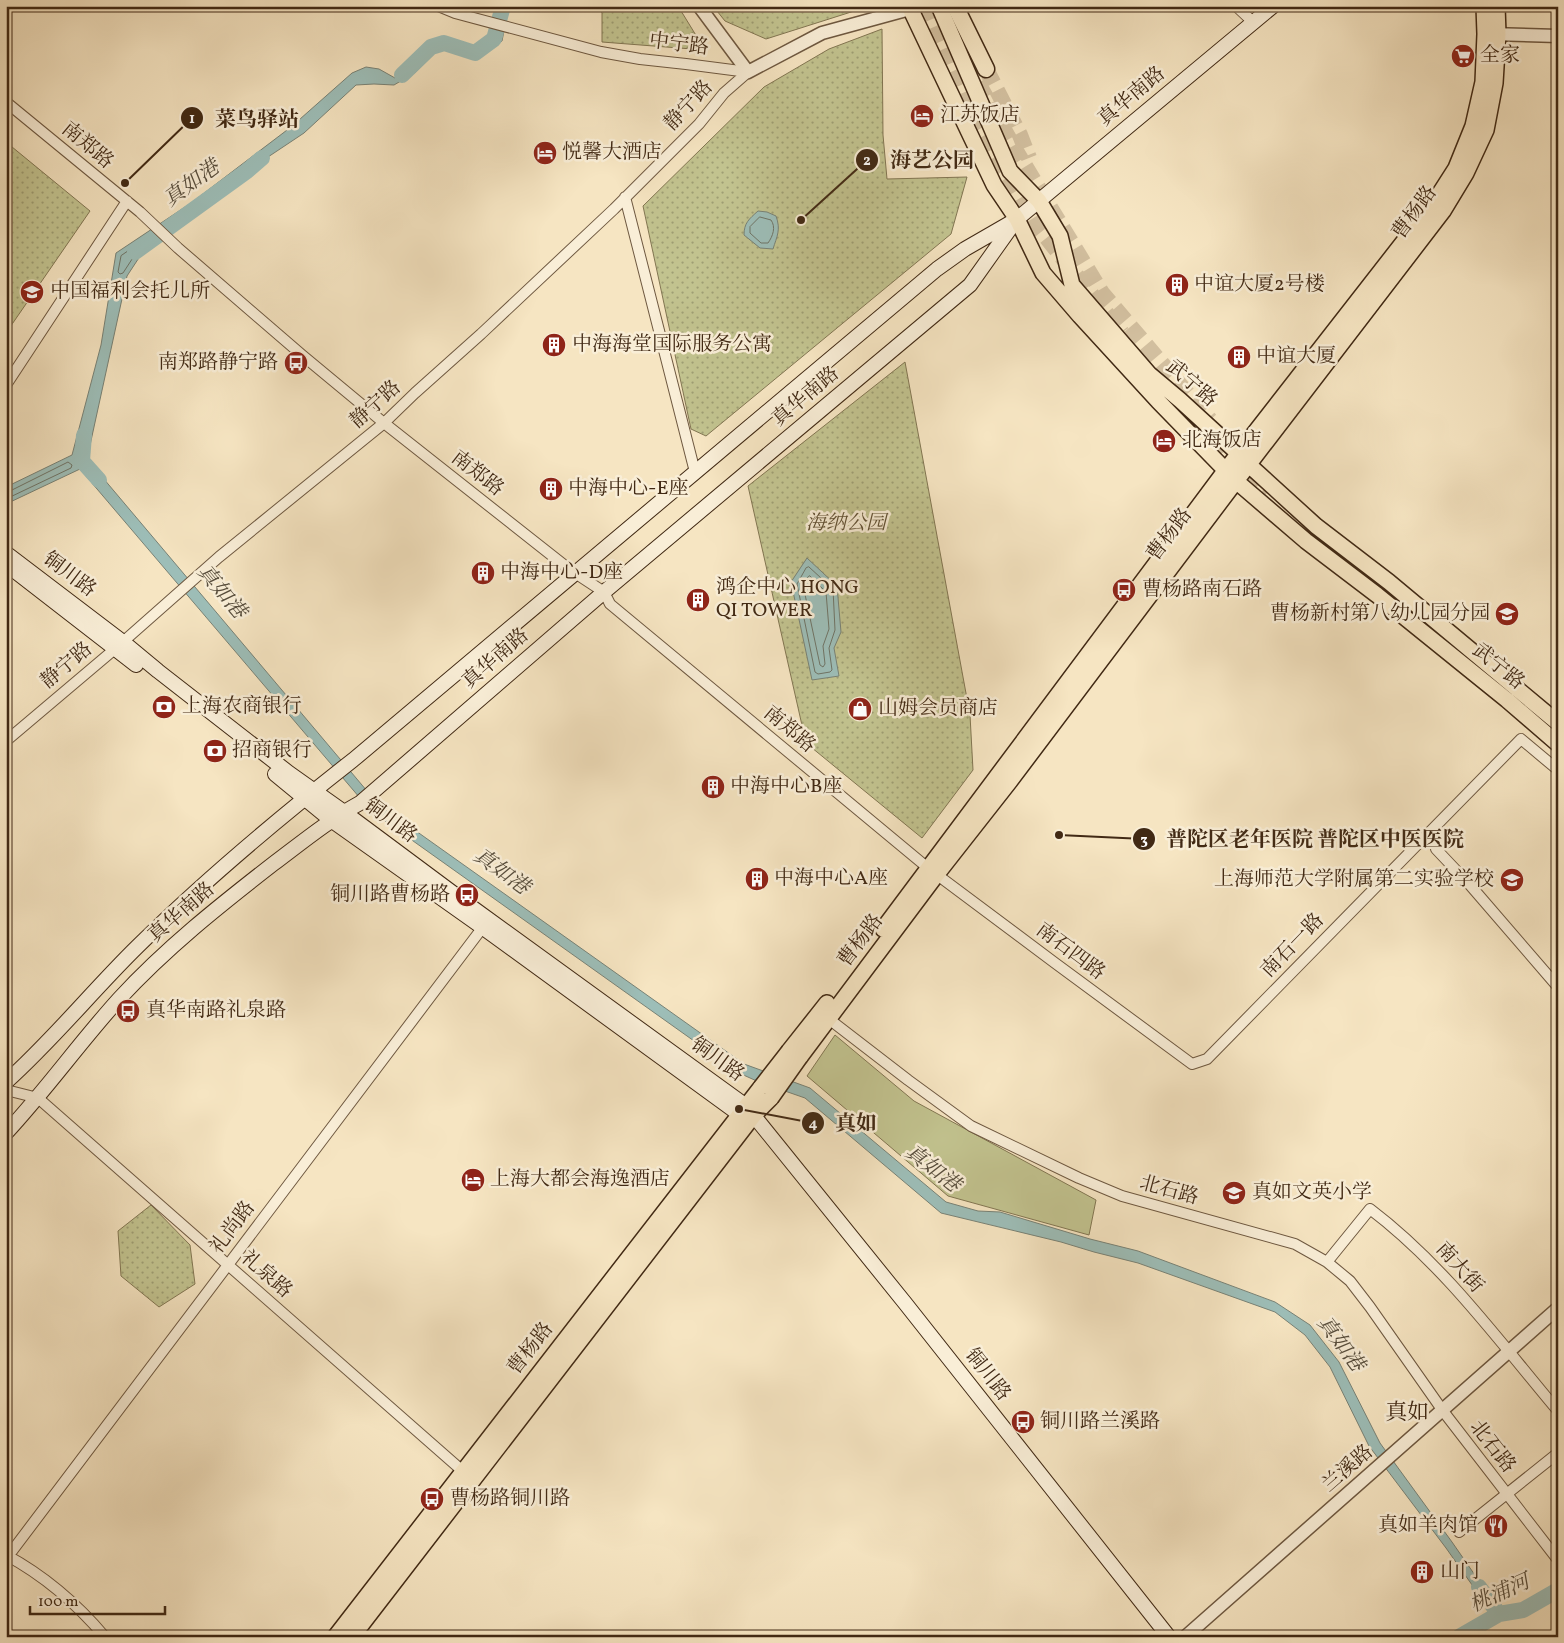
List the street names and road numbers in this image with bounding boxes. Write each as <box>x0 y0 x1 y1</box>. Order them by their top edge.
street label: 中宁路 <box>648 27 710 63</box>
street label: 真华南路 <box>1092 61 1172 133</box>
street label: 静宁路 <box>658 75 720 137</box>
street label: 南郑路 <box>55 116 119 176</box>
street label: 曹杨路 <box>1386 181 1444 245</box>
street label: 武宁路 <box>1159 354 1223 414</box>
street label: 真华南路 <box>766 361 846 433</box>
street label: 静宁路 <box>344 375 408 435</box>
street label: 南郑路 <box>445 444 509 504</box>
street label: 曹杨路 <box>1141 503 1199 567</box>
street label: 铜川路 <box>37 546 101 604</box>
street label: 真华南路 <box>457 622 535 696</box>
street label: 静宁路 <box>35 636 99 696</box>
street label: 武宁路 <box>1466 637 1530 697</box>
street label: 南郑路 <box>757 700 821 760</box>
street label: 铜川路 <box>358 792 422 850</box>
street label: 真华南路 <box>143 876 221 950</box>
street label: 南石一路 <box>1255 908 1331 984</box>
street label: 曹杨路 <box>832 909 890 973</box>
street label: 南石四路 <box>1030 917 1110 987</box>
street label: 铜川路 <box>685 1031 749 1089</box>
street label: 北石路 <box>1136 1170 1202 1212</box>
street label: 礼尚路 <box>204 1196 262 1260</box>
street label: 南大街 <box>1429 1236 1489 1300</box>
street label: 礼泉路 <box>234 1245 298 1305</box>
street label: 曹杨路 <box>501 1317 561 1381</box>
street label: 铜川路 <box>957 1343 1017 1407</box>
street label: 北石路 <box>1462 1415 1522 1479</box>
street label: 兰溪路 <box>1316 1439 1380 1499</box>

